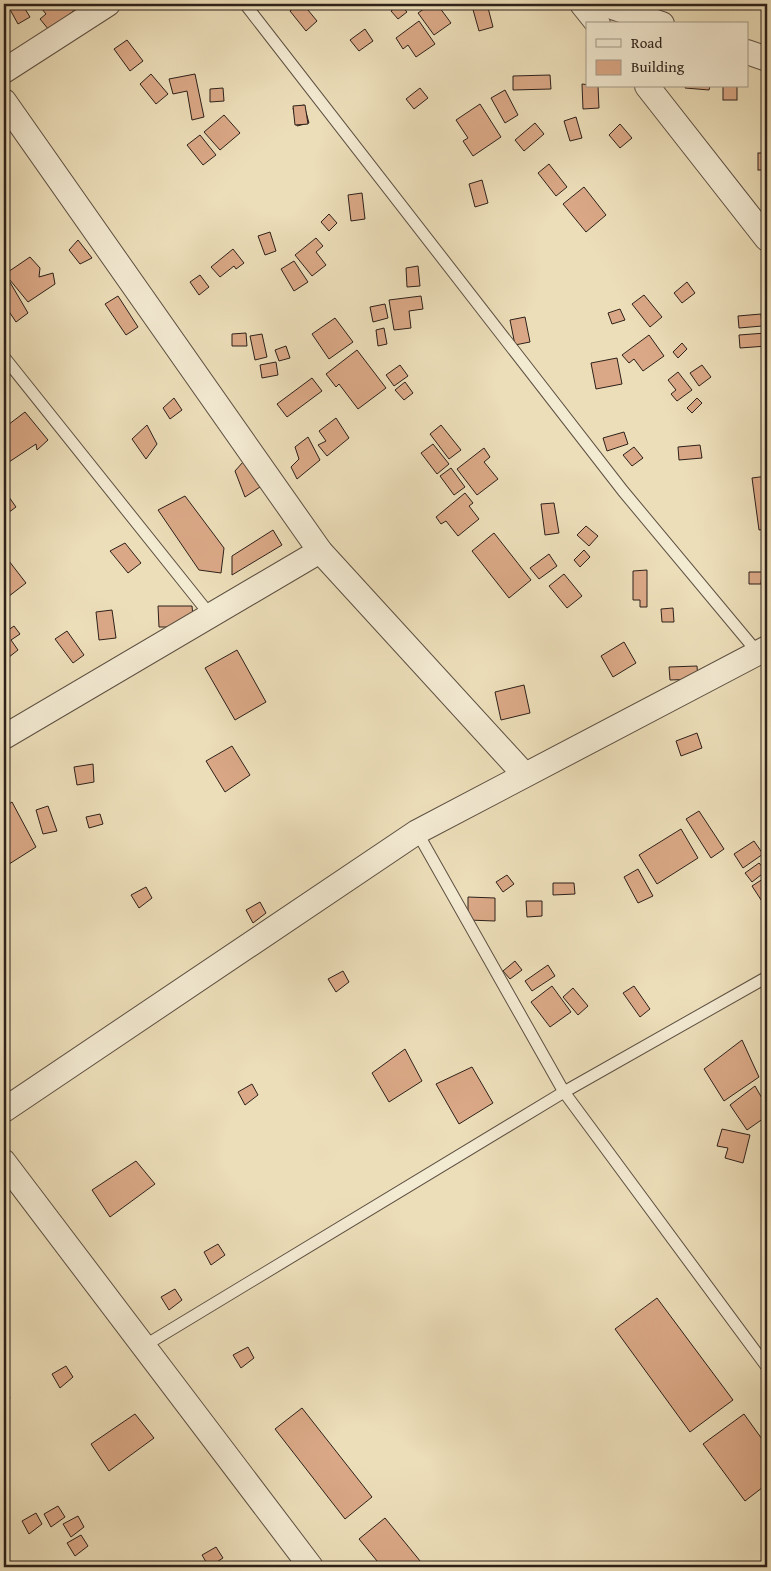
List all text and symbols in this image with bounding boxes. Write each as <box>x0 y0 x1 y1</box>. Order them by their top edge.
legend <box>586 22 748 88</box>
text: Road <box>631 32 662 53</box>
text: Building <box>631 56 685 77</box>

